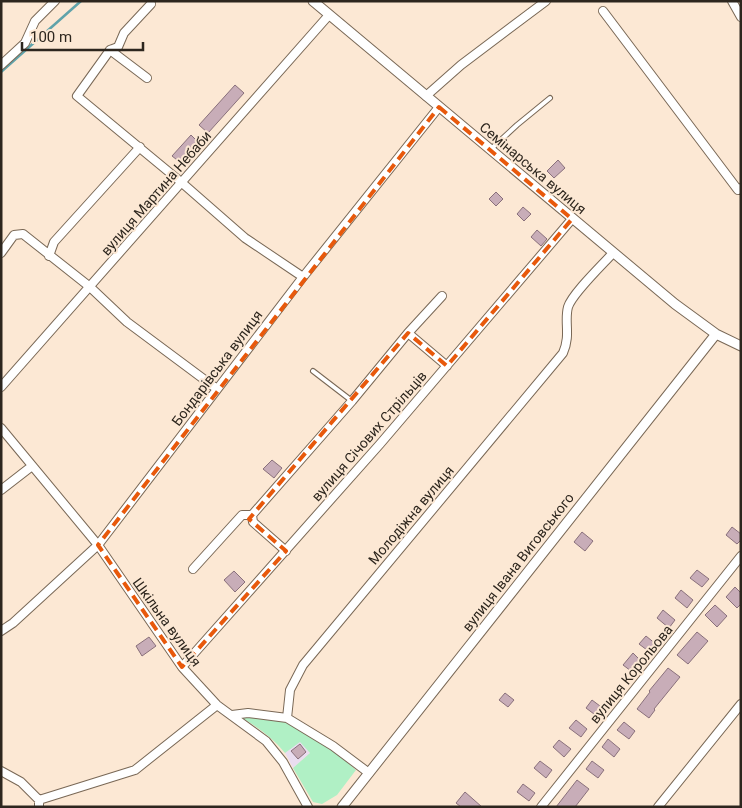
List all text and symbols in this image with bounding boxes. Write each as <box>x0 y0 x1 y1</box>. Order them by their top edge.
scale bar <box>22 20 144 52</box>
text: 100 m <box>30 28 72 46</box>
street label: Семінарська вулиця <box>477 119 589 217</box>
street label: вулиця Мартина Небаби <box>98 128 214 258</box>
street label: Бондарівська вулиця <box>168 307 266 429</box>
street label: вулиця Січових Стрільців <box>308 368 430 504</box>
street label: Молодіжна вулиця <box>365 462 457 568</box>
street label: вулиця Івана Виговського <box>459 490 577 634</box>
street label: Шкільна вулиця <box>130 575 204 669</box>
street label: вулиця Корольова <box>586 622 676 726</box>

